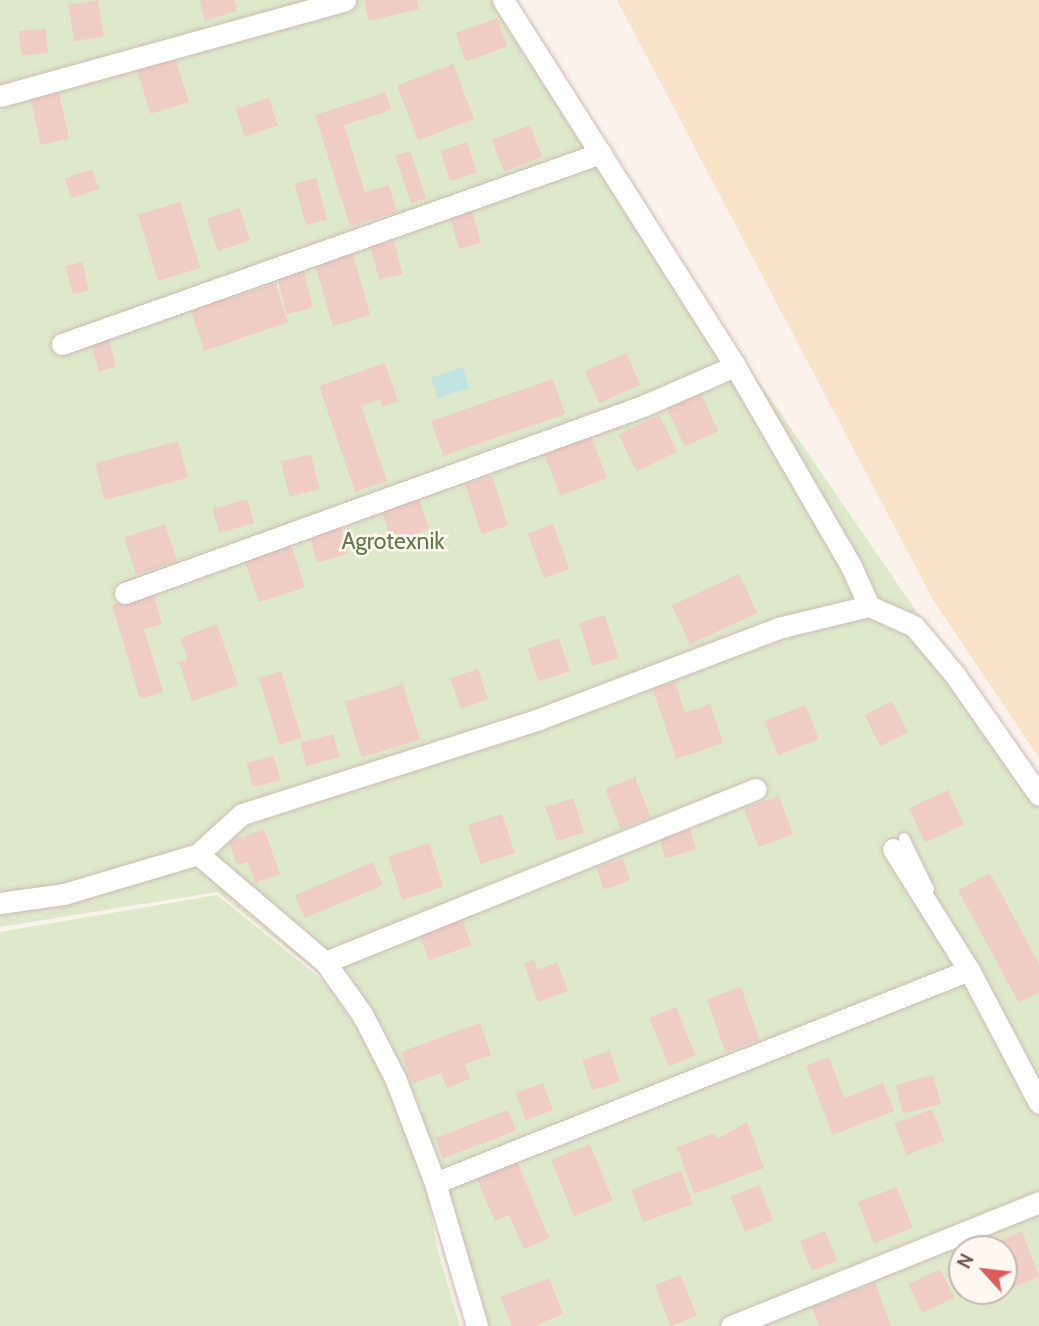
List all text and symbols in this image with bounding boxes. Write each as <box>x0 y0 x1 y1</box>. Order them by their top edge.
park label: Agrotexnik <box>341 527 445 555</box>
north arrow <box>948 1235 1018 1305</box>
text: N <box>952 1250 979 1272</box>

